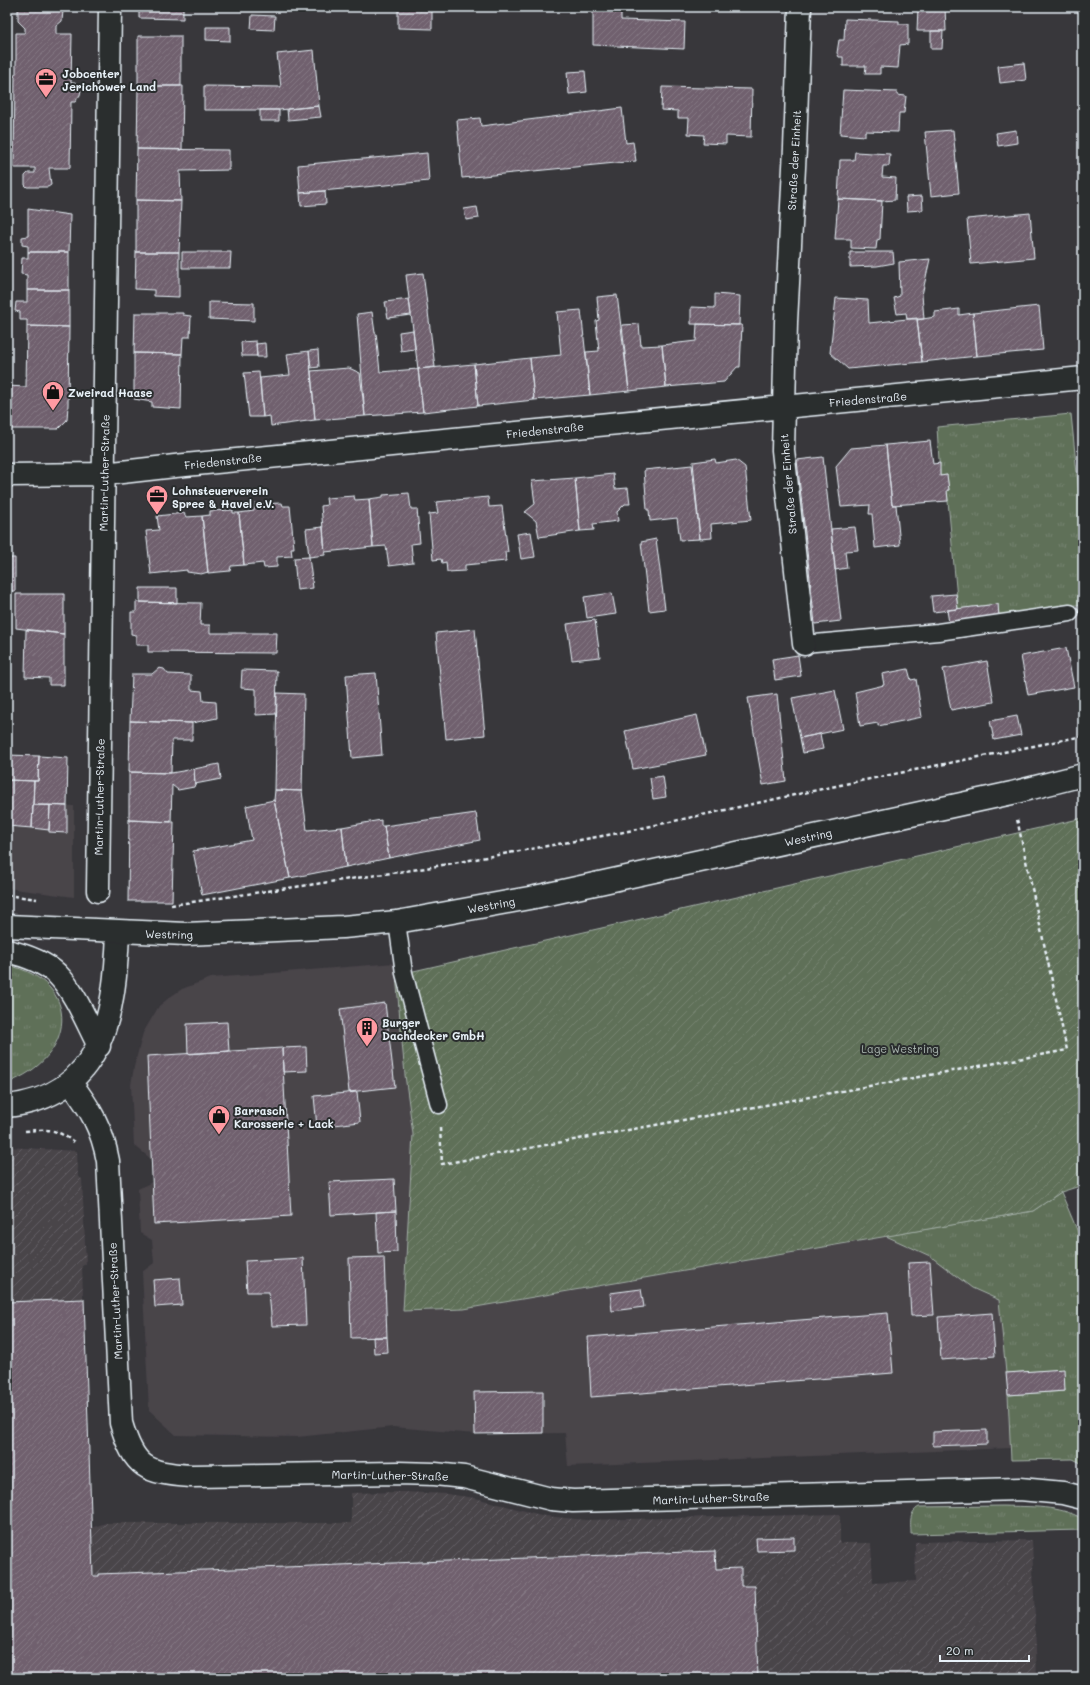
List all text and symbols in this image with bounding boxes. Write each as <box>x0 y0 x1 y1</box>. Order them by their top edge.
office icon: Jobcenter Jerichower Land <box>33 66 59 99</box>
place label: Jobcenter Jerichower Land <box>62 66 156 94</box>
street label: Straße der Einheit <box>784 109 804 211</box>
shop icon: Zweirad Haase <box>40 379 66 412</box>
place label: Zweirad Haase <box>68 385 153 400</box>
street label: Friedenstraße <box>828 388 908 410</box>
street label: Martin-Luther-Straße <box>95 414 113 532</box>
street label: Friedenstraße <box>505 418 585 442</box>
street label: Straße der Einheit <box>776 433 800 535</box>
street label: Friedenstraße <box>183 449 263 473</box>
office icon: Lohnsteuerverein Spree & Havel e.V. <box>144 483 170 516</box>
place label: Lohnsteuerverein Spree & Havel e.V. <box>172 483 274 511</box>
street label: Martin-Luther-Straße <box>90 738 108 856</box>
street label: Westring <box>783 825 833 849</box>
street label: Westring <box>466 893 516 917</box>
street label: Westring <box>145 926 193 942</box>
building icon: Burger Dachdecker GmbH <box>354 1015 380 1048</box>
place label: Burger Dachdecker GmbH <box>382 1015 485 1043</box>
park label: Lage Westring <box>861 1041 939 1056</box>
shop icon: Barrasch Karosserie + Lack <box>206 1103 232 1136</box>
place label: Barrasch Karosserie + Lack <box>234 1103 334 1131</box>
street label: Martin-Luther-Straße <box>104 1242 126 1360</box>
street label: Martin-Luther-Straße <box>331 1466 449 1484</box>
street label: Martin-Luther-Straße <box>652 1488 770 1508</box>
scale bar <box>940 1637 1029 1663</box>
text: 20 m <box>946 1642 974 1658</box>

